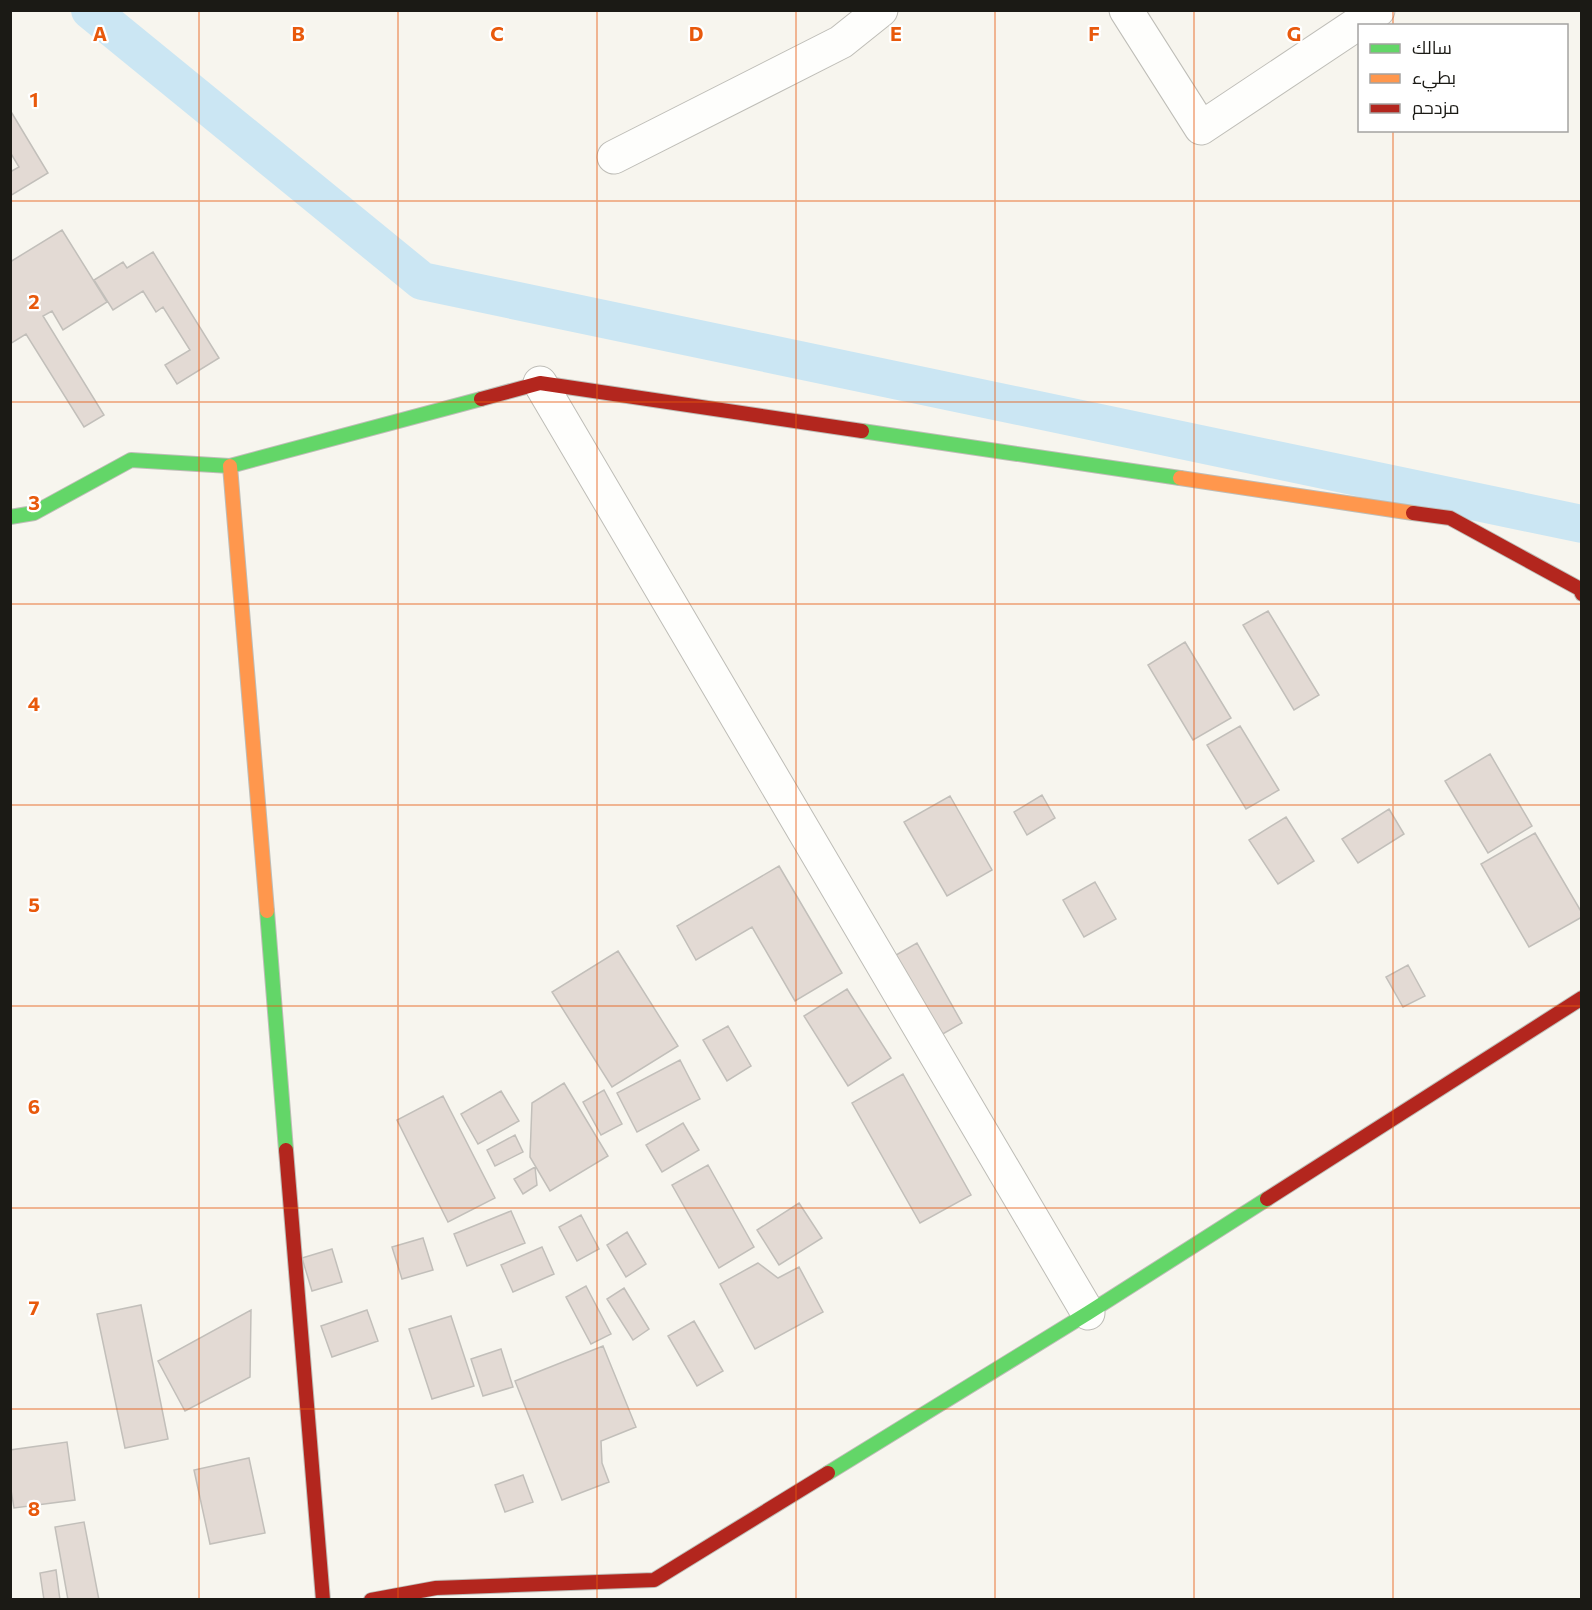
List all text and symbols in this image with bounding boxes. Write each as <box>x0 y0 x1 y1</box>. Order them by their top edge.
text: A <box>93 21 107 45</box>
text: B <box>291 21 305 45</box>
text: C <box>490 21 504 45</box>
text: D <box>689 21 703 45</box>
text: E <box>890 21 902 45</box>
text: F <box>1088 21 1100 45</box>
text: G <box>1287 21 1301 45</box>
legend <box>1358 24 1568 132</box>
text: سالك <box>1412 36 1452 58</box>
text: بطيء <box>1412 66 1456 92</box>
text: 1 <box>29 87 39 111</box>
text: مزدحم <box>1412 96 1460 120</box>
text: 2 <box>28 289 40 313</box>
text: 3 <box>28 490 40 514</box>
text: 4 <box>28 691 40 715</box>
text: 5 <box>28 892 40 916</box>
text: 6 <box>28 1094 40 1118</box>
text: 7 <box>29 1295 40 1319</box>
text: 8 <box>28 1496 40 1520</box>

